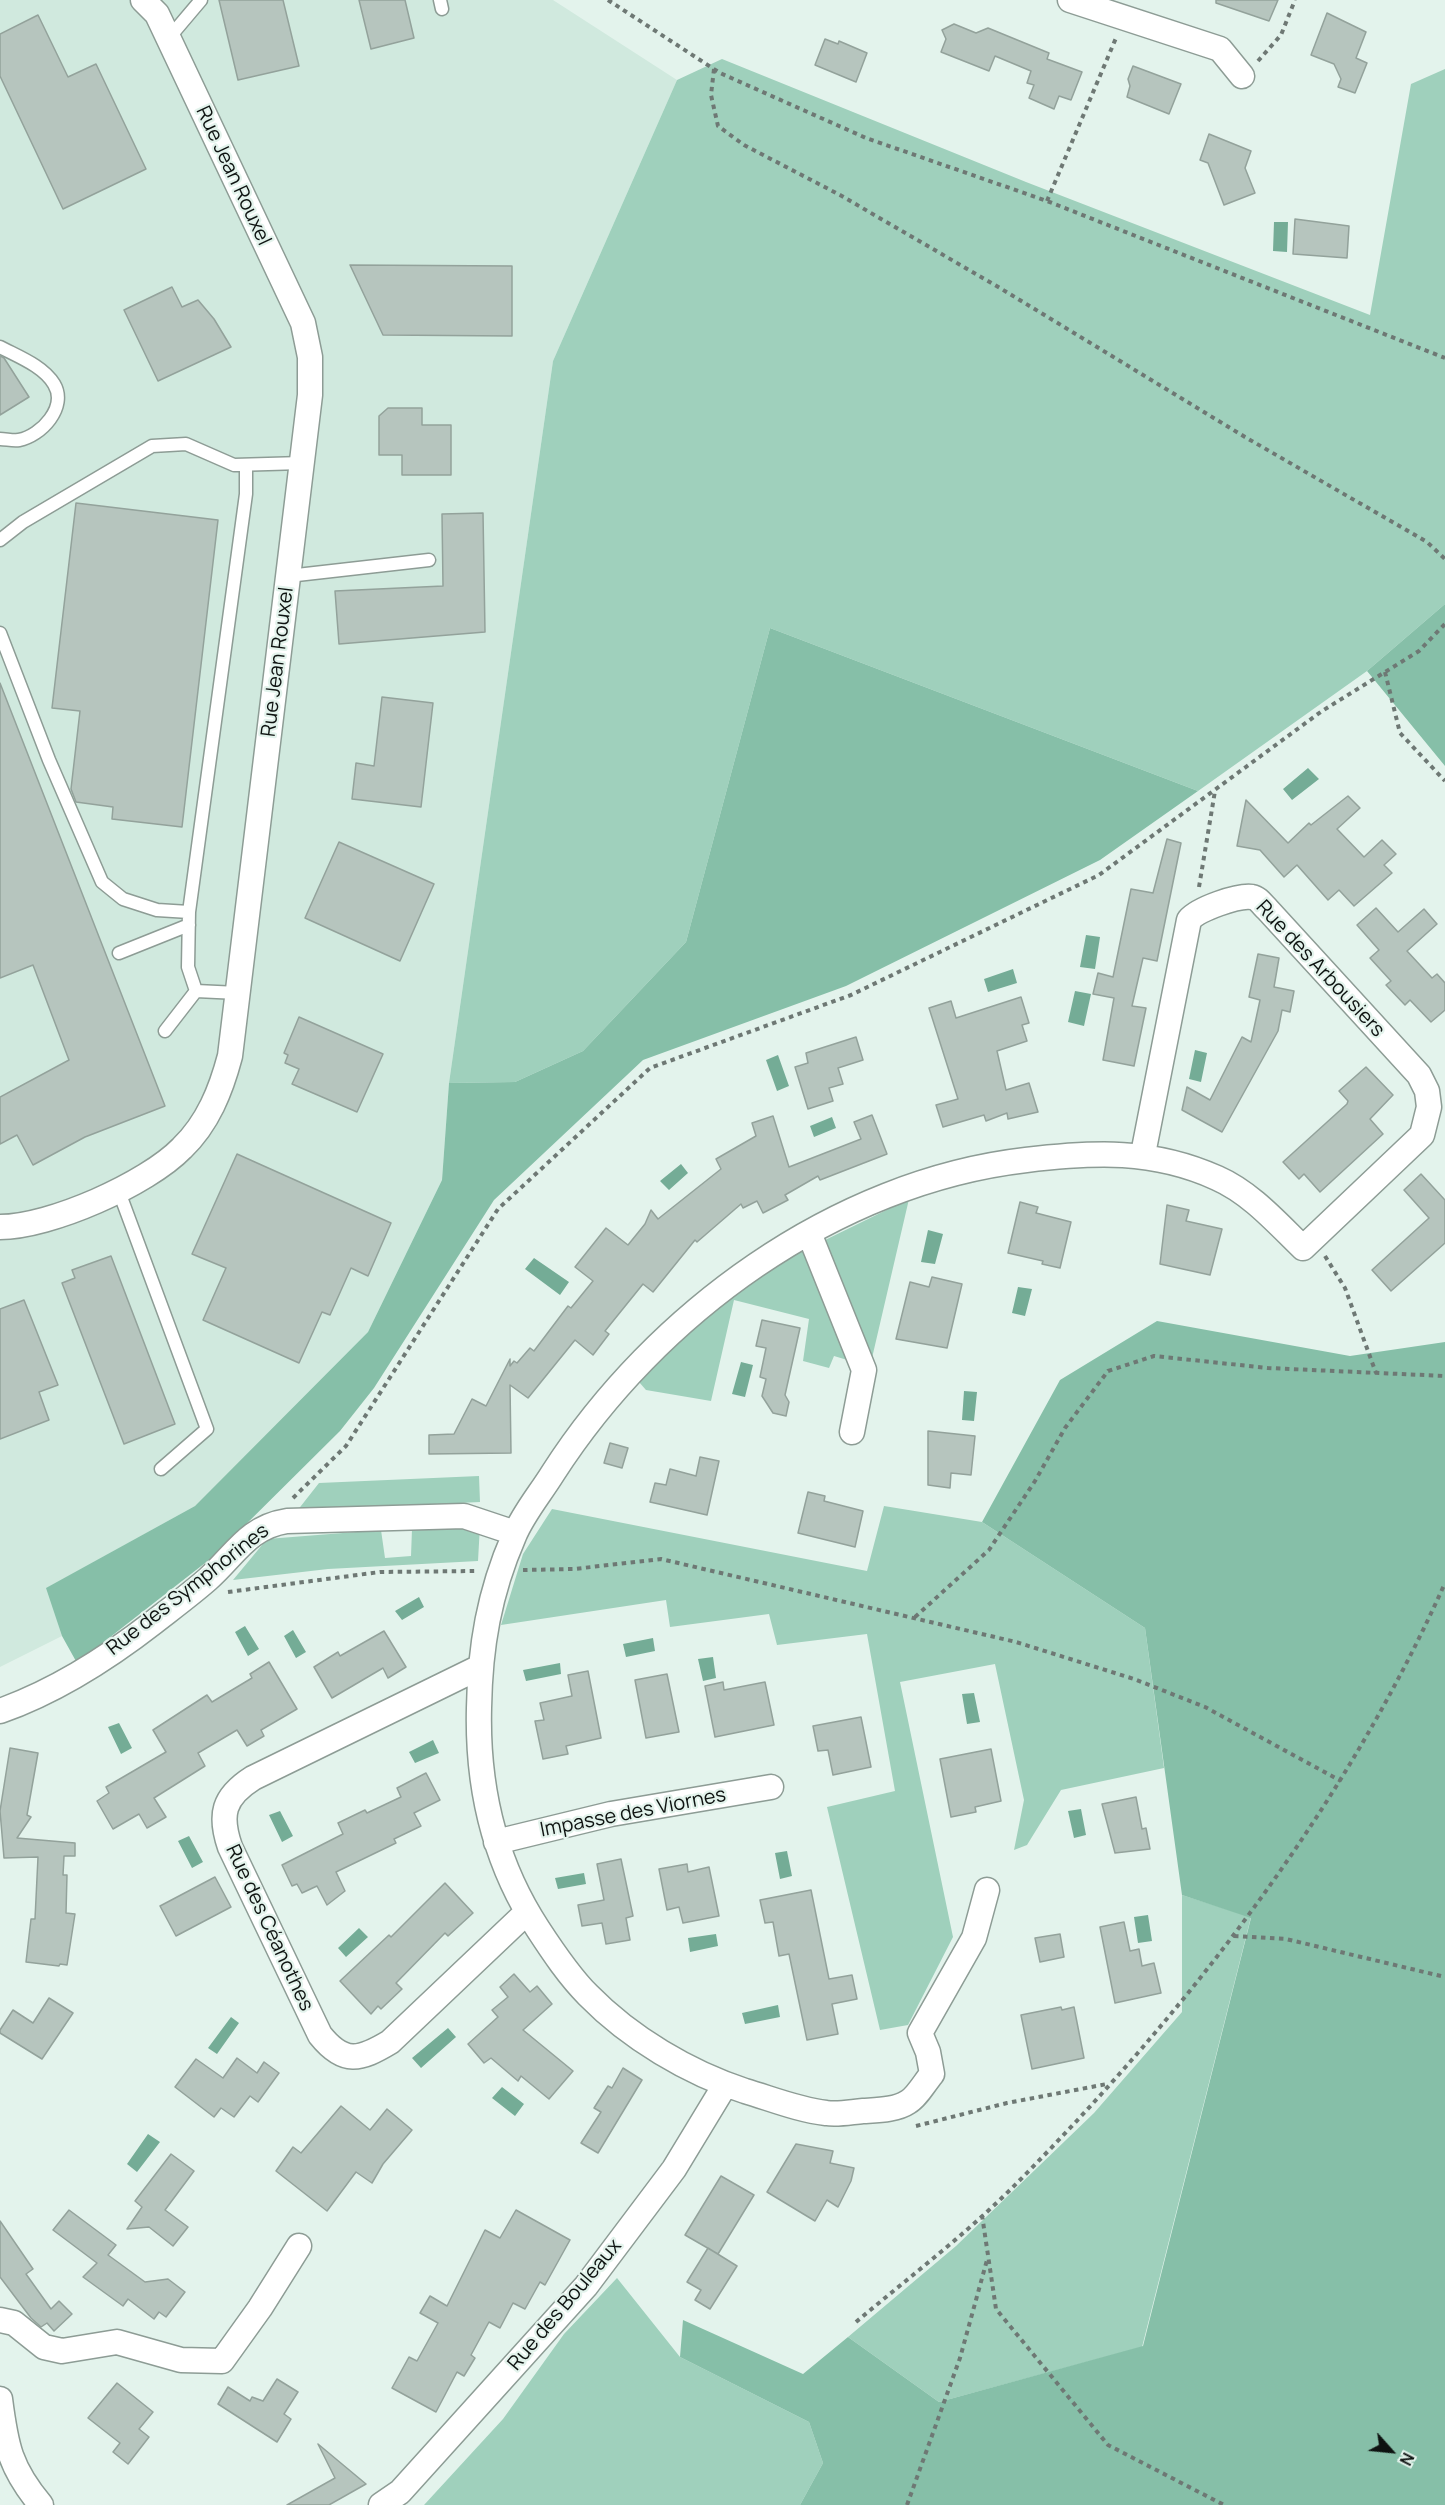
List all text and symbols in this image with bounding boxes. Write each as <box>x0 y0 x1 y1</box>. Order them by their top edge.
street label: Rue Jean Rouxel <box>190 103 276 249</box>
street label: Rue Jean Rouxel <box>257 586 299 738</box>
street label: Rue des Arbousiers <box>1251 896 1389 1042</box>
street label: Rue des Symphorines <box>102 1519 274 1661</box>
street label: Impasse des Viornes <box>538 1783 728 1843</box>
street label: Rue des Céanothes <box>220 1841 318 2015</box>
street label: Rue des Bouleaux <box>503 2235 627 2375</box>
north arrow <box>1361 2421 1421 2481</box>
text: N <box>1395 2449 1419 2469</box>

